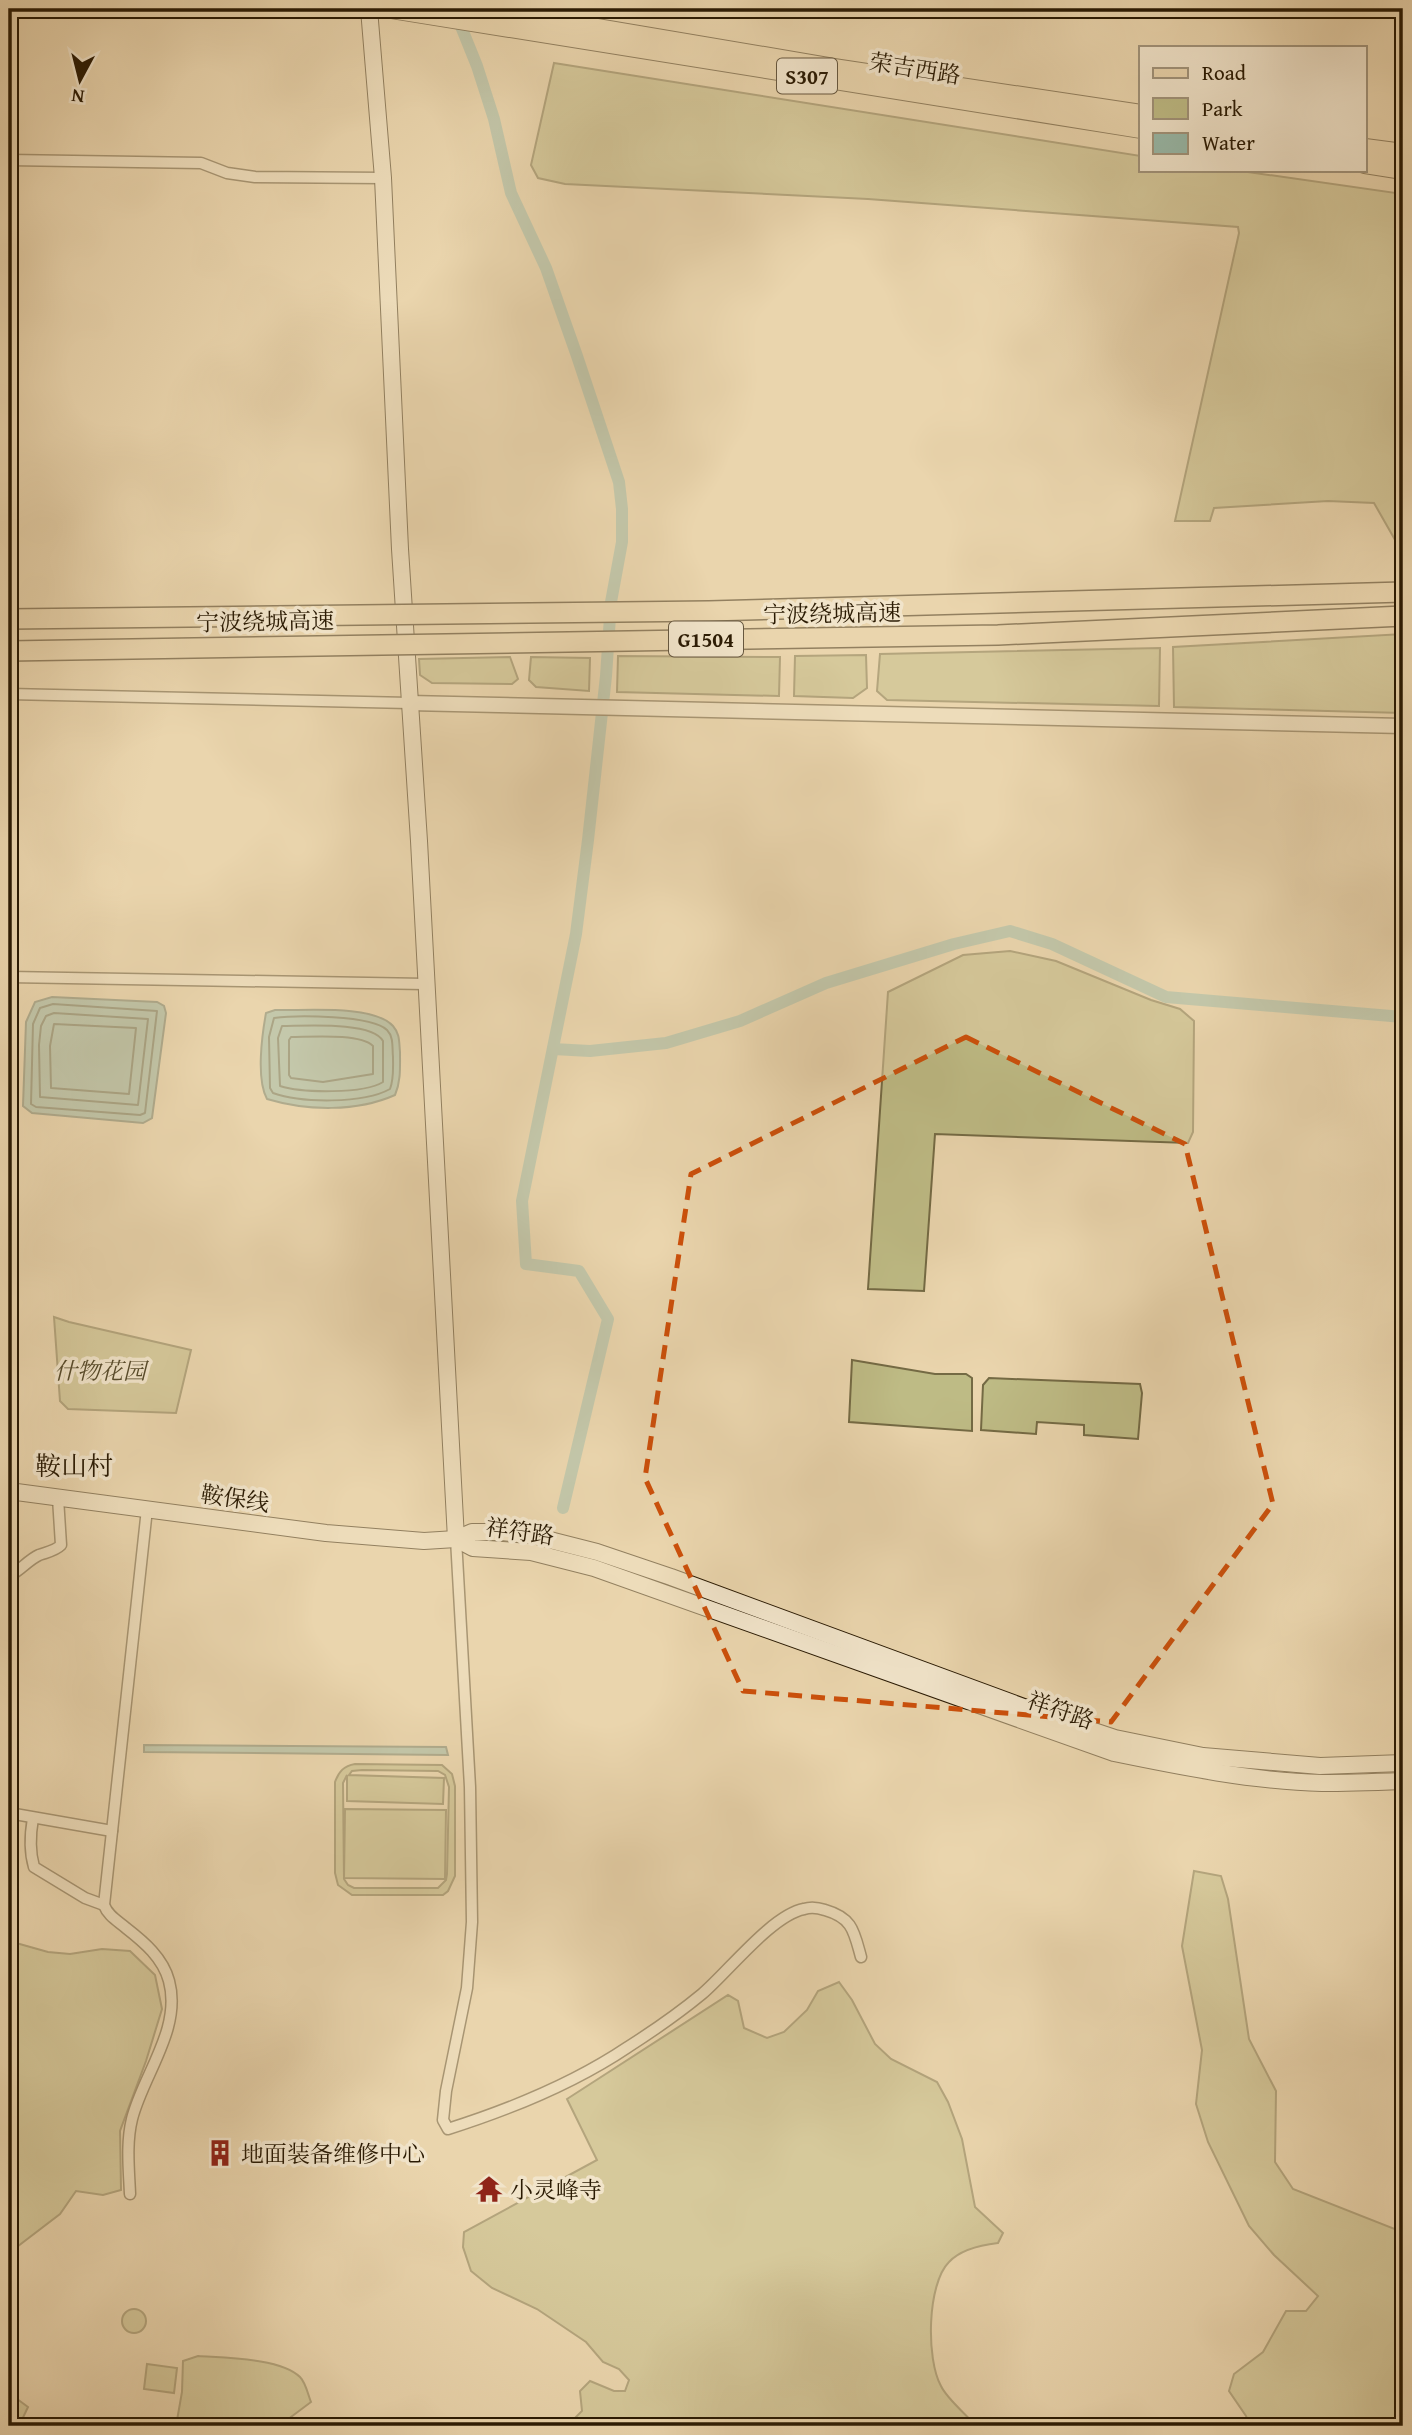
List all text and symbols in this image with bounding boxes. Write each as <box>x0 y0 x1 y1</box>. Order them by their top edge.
street label: 荣吉西路 <box>867 45 963 91</box>
north arrow <box>46 46 116 116</box>
legend <box>1139 46 1366 172</box>
text: Road <box>1202 57 1247 88</box>
road number: S307 <box>777 58 837 94</box>
text: N <box>70 82 86 112</box>
text: Park <box>1202 93 1243 124</box>
text: Water <box>1202 127 1255 158</box>
street label: 宁波绕城高速 <box>763 595 901 631</box>
street label: 宁波绕城高速 <box>196 603 334 639</box>
road number: G1504 <box>669 622 743 656</box>
park label: 什物花园 <box>54 1354 150 1387</box>
district label: 鞍山村 <box>35 1446 113 1485</box>
street label: 鞍保线 <box>199 1477 271 1519</box>
street label: 祥符路 <box>484 1510 556 1552</box>
street label: 祥符路 <box>1023 1683 1099 1737</box>
place label: 地面装备维修中心 <box>241 2137 425 2170</box>
building icon: 地面装备维修中心 <box>205 2138 235 2168</box>
place label: 小灵峰寺 <box>510 2173 602 2206</box>
temple icon: 小灵峰寺 <box>474 2174 504 2204</box>

